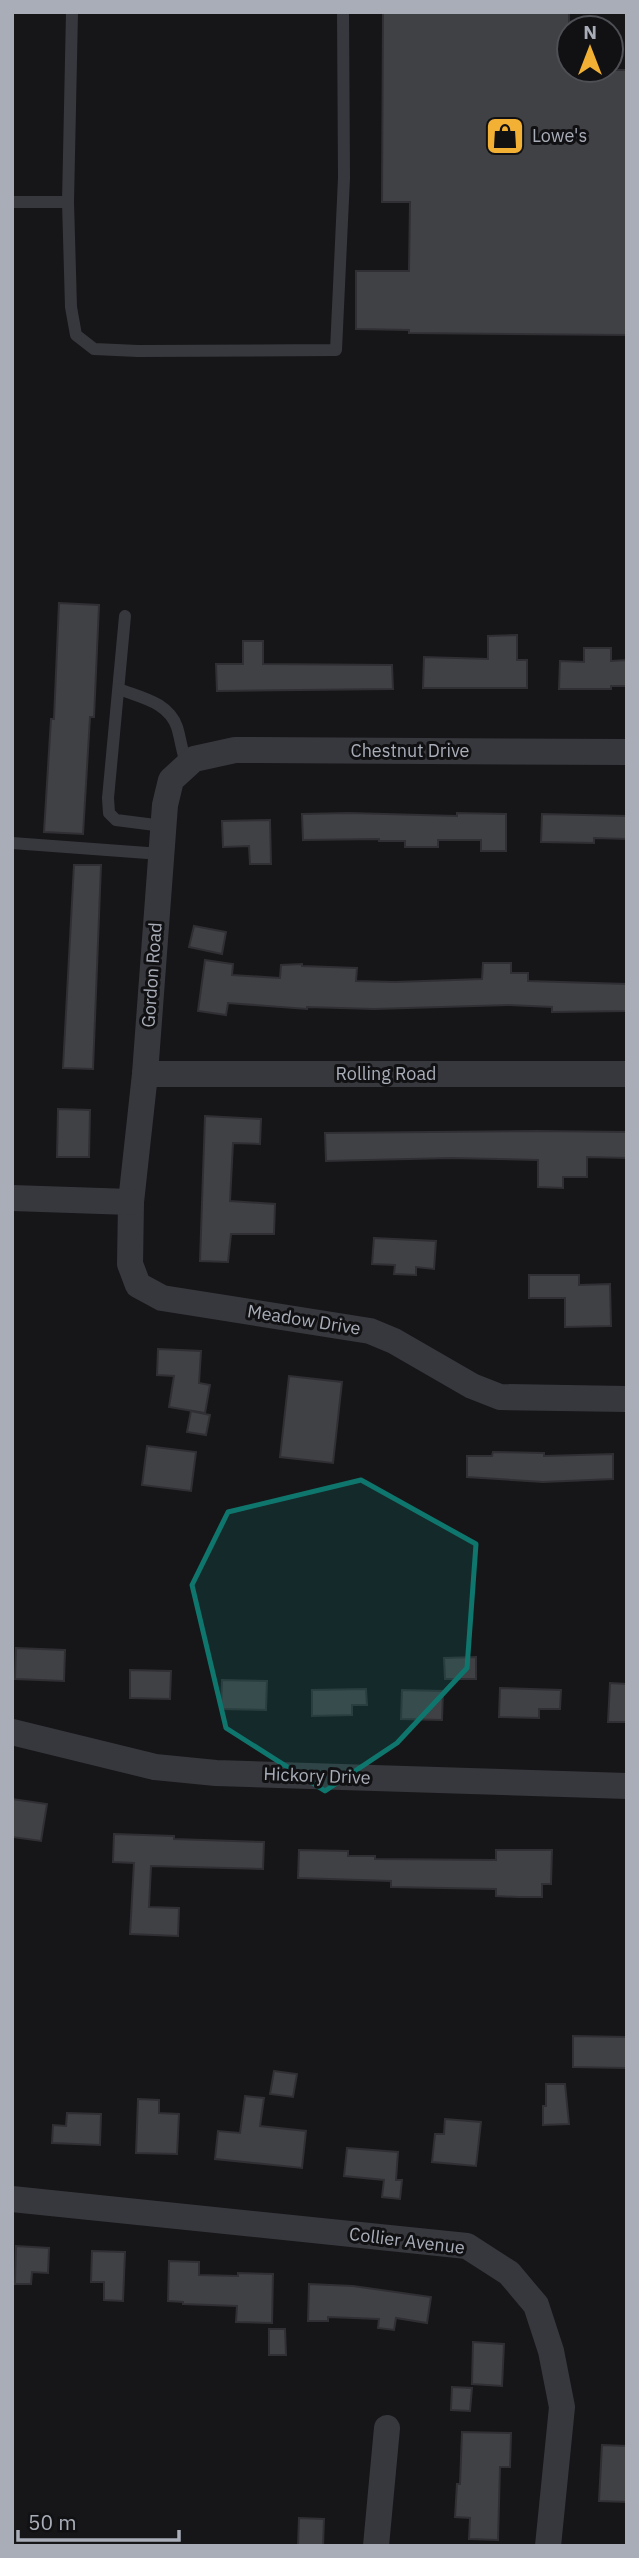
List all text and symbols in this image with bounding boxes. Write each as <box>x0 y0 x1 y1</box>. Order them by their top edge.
north arrow <box>555 14 625 84</box>
text: N <box>583 20 597 44</box>
shop icon: Lowe's <box>484 115 526 157</box>
place label: Lowe's <box>532 124 587 147</box>
street label: Chestnut Drive <box>350 739 470 762</box>
street label: Gordon Road <box>136 922 167 1028</box>
street label: Rolling Road <box>336 1062 436 1085</box>
street label: Meadow Drive <box>246 1299 362 1340</box>
street label: Hickory Drive <box>263 1762 371 1789</box>
street label: Collier Avenue <box>348 2222 466 2259</box>
scale bar <box>18 2498 178 2542</box>
text: 50 m <box>28 2508 77 2536</box>

